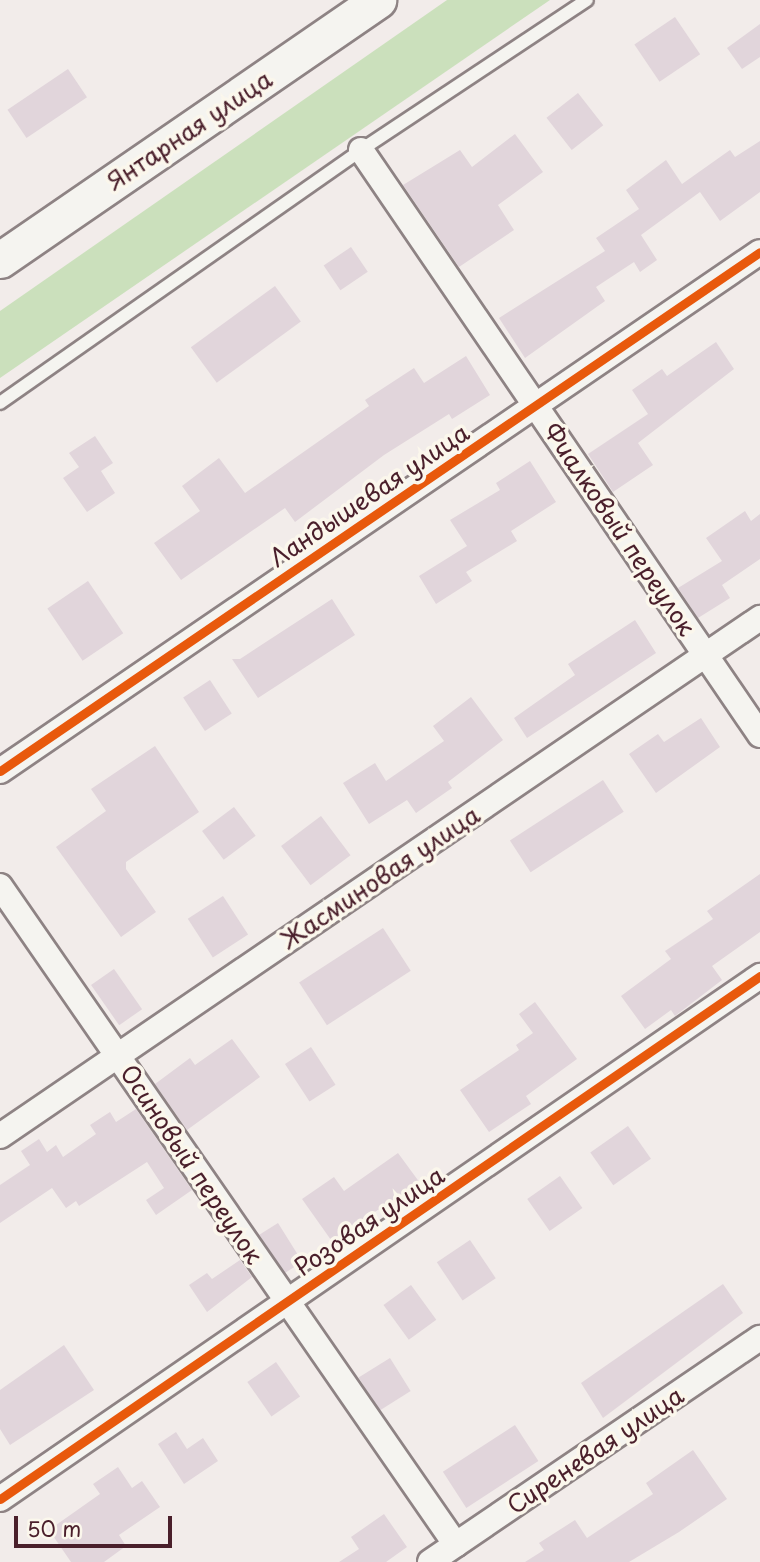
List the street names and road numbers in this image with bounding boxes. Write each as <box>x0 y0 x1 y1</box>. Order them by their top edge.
street label: Янтарная улица <box>100 64 278 196</box>
street label: Ландышевая улица <box>264 417 474 573</box>
street label: Фиалковый переулок <box>538 418 702 640</box>
street label: Жасминовая улица <box>275 800 485 954</box>
street label: Осиновый переулок <box>115 1060 269 1268</box>
street label: Розовая улица <box>288 1160 450 1282</box>
street label: Сиреневая улица <box>501 1380 689 1520</box>

